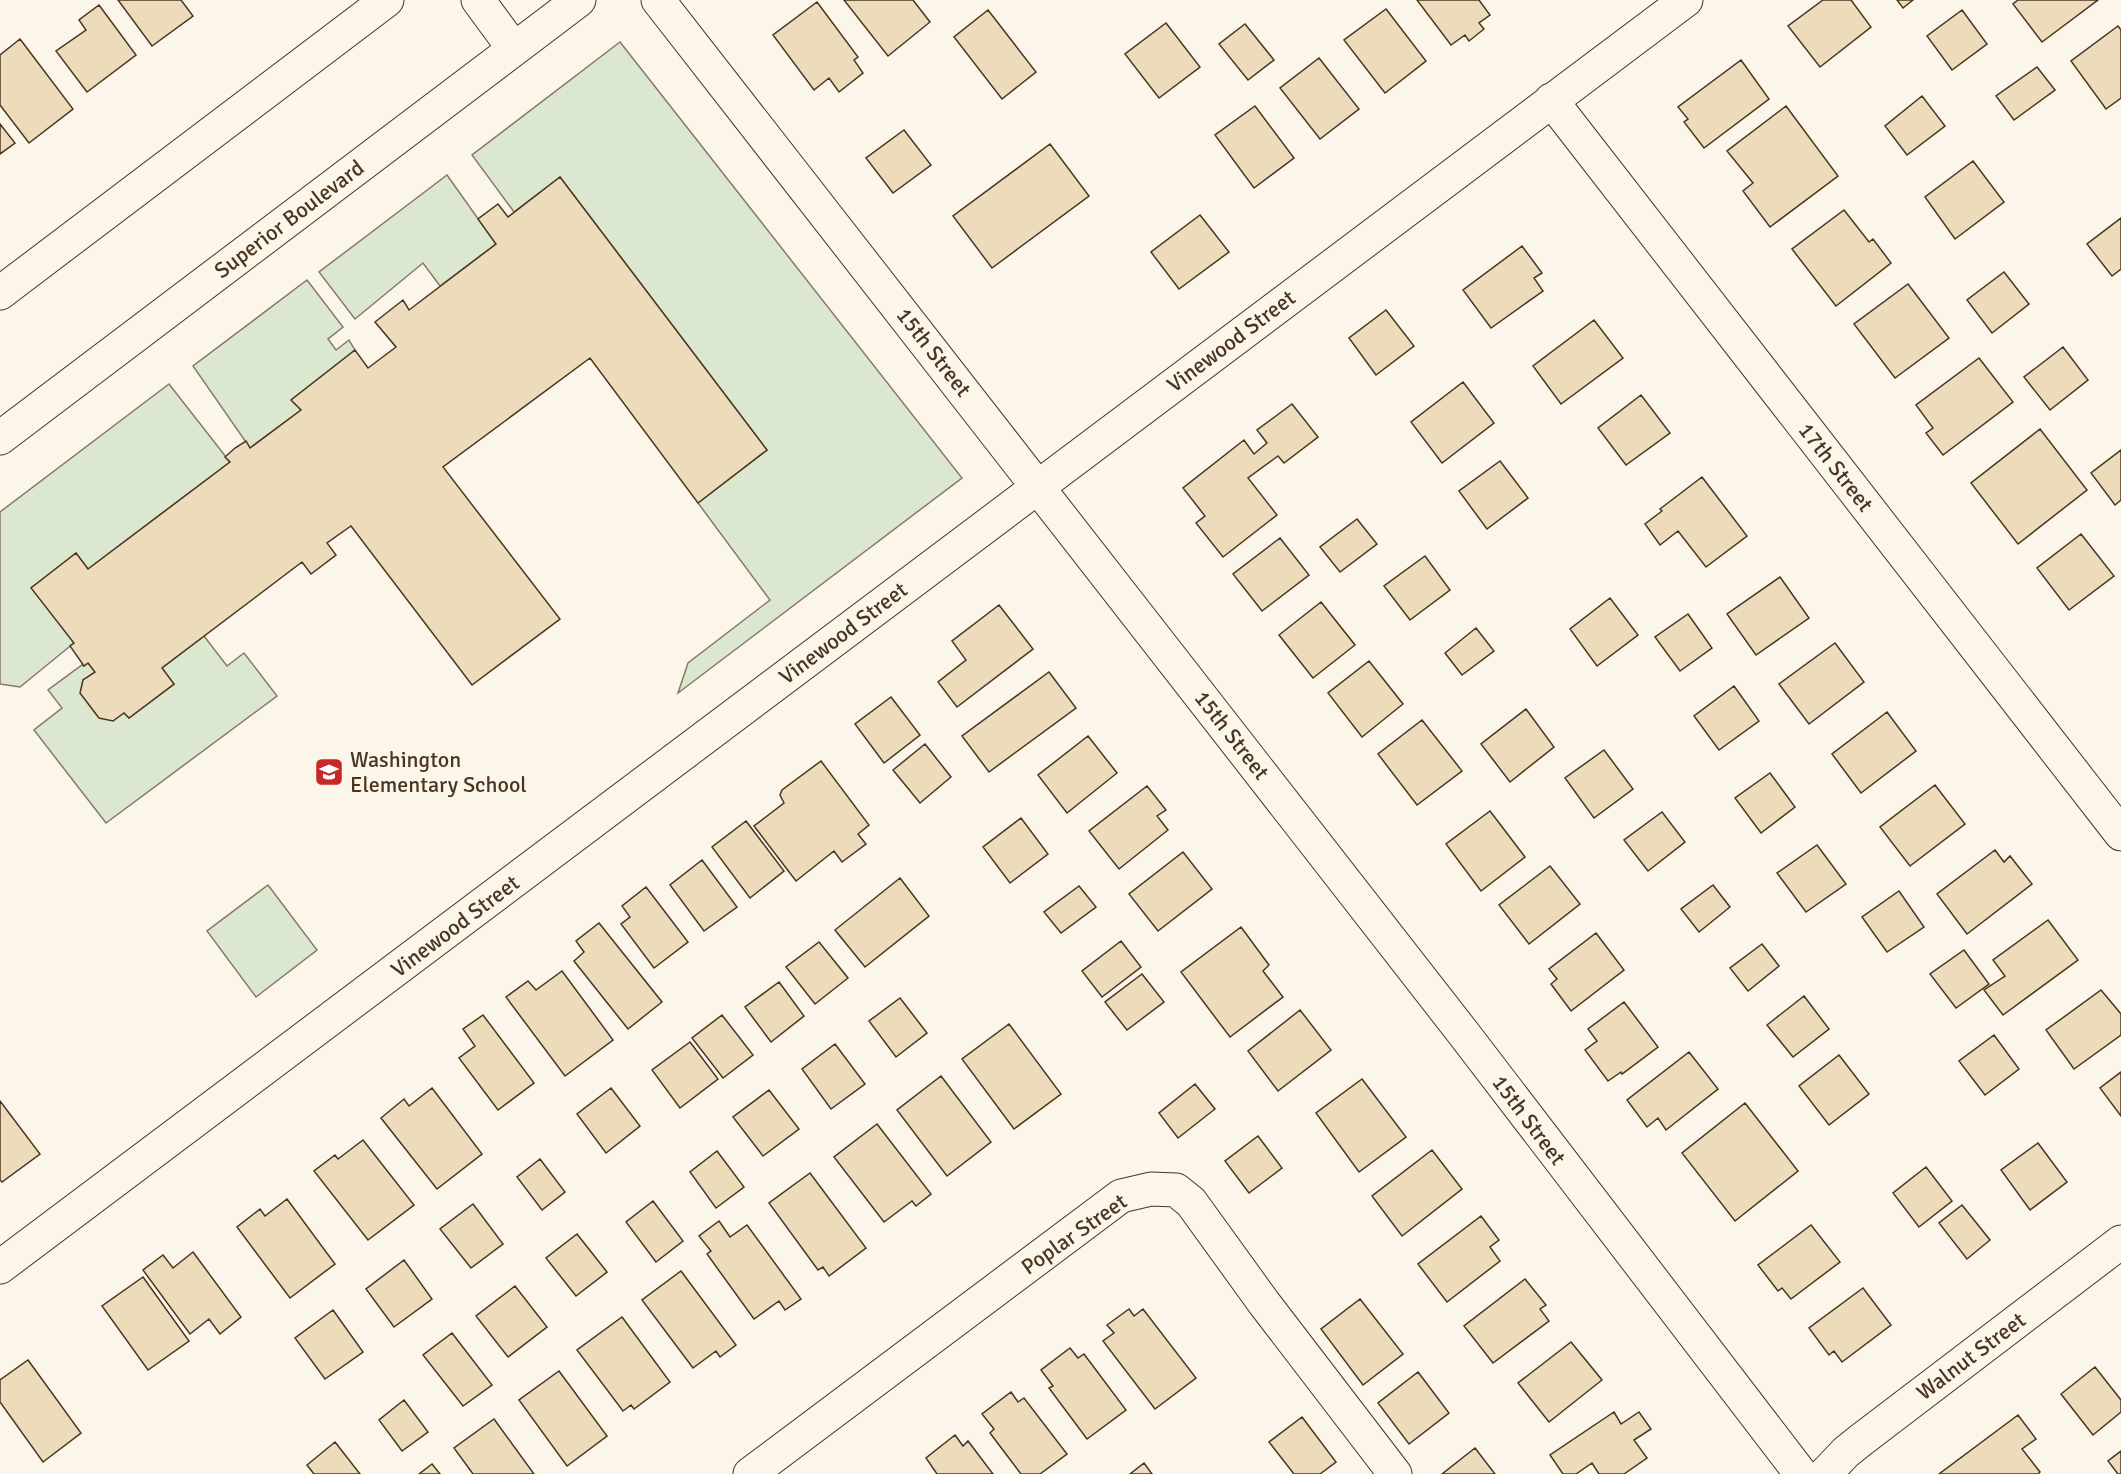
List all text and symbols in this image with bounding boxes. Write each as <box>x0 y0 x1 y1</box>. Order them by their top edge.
street label: Superior Boulevard <box>209 154 369 284</box>
street label: Vinewood Street <box>1162 284 1301 398</box>
street label: 15th Street <box>891 302 977 402</box>
street label: 17th Street <box>1793 417 1879 517</box>
street label: Vinewood Street <box>774 576 913 690</box>
street label: 15th Street <box>1189 685 1275 785</box>
place label: Washington Elementary School <box>350 746 527 798</box>
school or university icon: Washington Elementary School <box>313 756 345 788</box>
street label: Vinewood Street <box>386 869 525 983</box>
street label: 15th Street <box>1486 1070 1572 1171</box>
street label: Poplar Street <box>1016 1188 1132 1280</box>
street label: Walnut Street <box>1911 1306 2031 1406</box>

